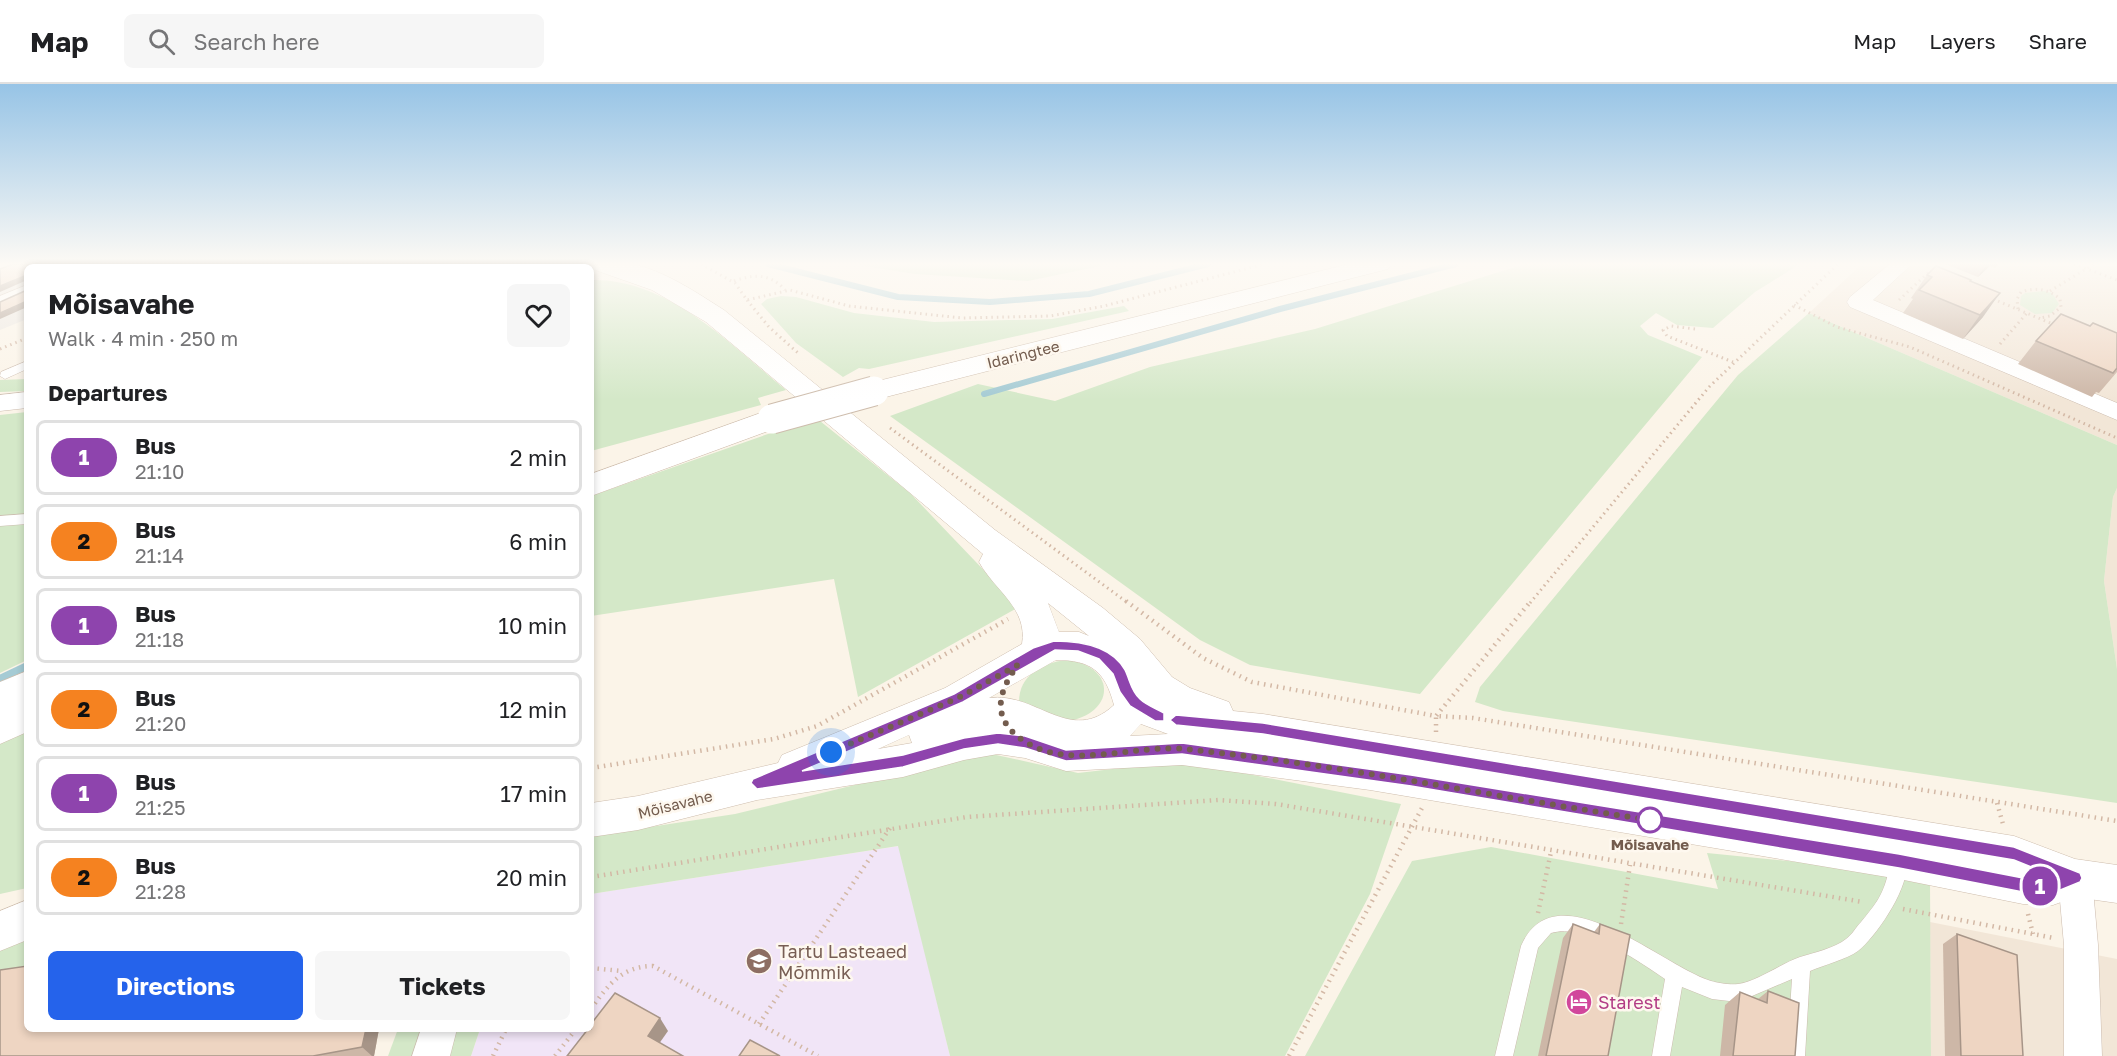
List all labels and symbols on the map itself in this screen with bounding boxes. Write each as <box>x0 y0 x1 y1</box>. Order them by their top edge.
street label: Idaringtee <box>985 336 1061 372</box>
your location <box>816 737 846 767</box>
street label: Mõisavahe <box>636 786 715 822</box>
marker: Mõisavahe <box>1637 807 1663 833</box>
place label: Mõisavahe <box>1611 835 1689 853</box>
line badge: 1 <box>2020 866 2060 906</box>
place label: Tartu Lasteaed Mõmmik <box>778 940 907 983</box>
school or university icon: Tartu Lasteaed Mõmmik <box>744 946 774 976</box>
hotel icon: Starest <box>1564 987 1594 1017</box>
place label: Starest <box>1598 991 1661 1013</box>

